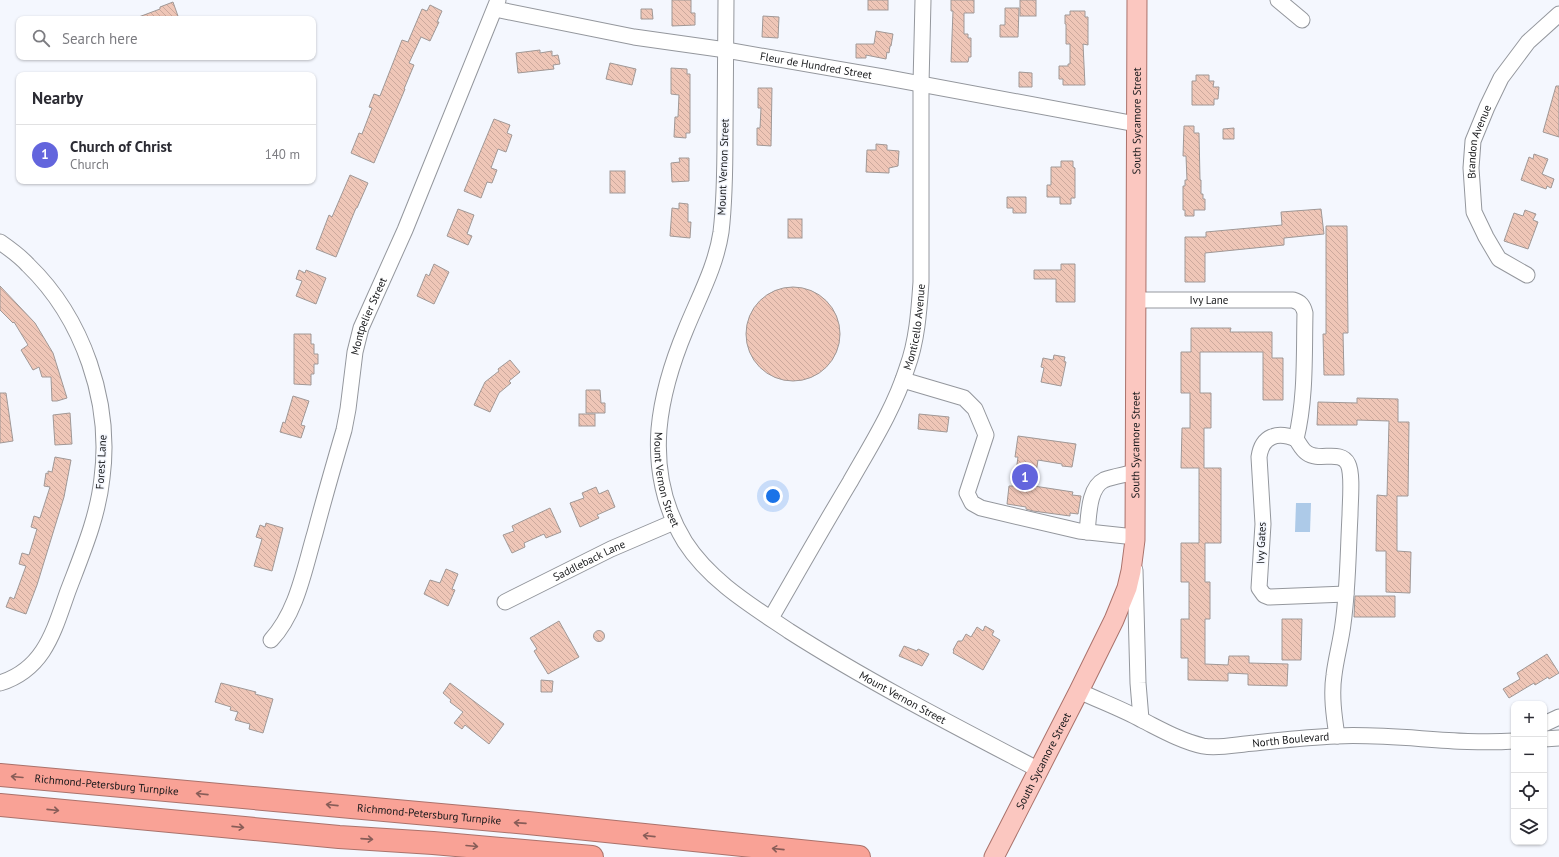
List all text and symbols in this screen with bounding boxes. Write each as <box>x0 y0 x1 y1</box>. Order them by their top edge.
search box <box>16 16 316 60</box>
icon: search <box>30 27 52 49</box>
text: Search here <box>62 29 138 48</box>
street label: Fleur de Hundred Street <box>759 49 873 82</box>
street label: South Sycamore Street <box>1129 67 1144 174</box>
text: Nearby <box>32 87 83 109</box>
street label: Brandon Avenue <box>1464 102 1494 179</box>
street label: Mount Vernon Street <box>714 118 732 216</box>
text: Church of Christ <box>70 137 172 156</box>
text: 1 <box>41 146 49 163</box>
text: 140 m <box>265 146 300 163</box>
text: Church <box>70 156 109 173</box>
street label: Montpelier Street <box>348 275 390 356</box>
street label: Monticello Avenue <box>900 283 928 372</box>
street label: Ivy Lane <box>1190 293 1229 307</box>
street label: South Sycamore Street <box>1128 391 1143 498</box>
street label: Mount Vernon Street <box>651 432 683 529</box>
street label: Forest Lane <box>93 434 109 490</box>
pin: 1 <box>1012 462 1038 492</box>
your location <box>763 486 783 506</box>
street label: Ivy Gates <box>1253 521 1269 564</box>
street label: Saddleback Lane <box>551 537 628 584</box>
street label: Mount Vernon Street <box>857 668 949 727</box>
map controls <box>1511 701 1547 845</box>
button: + <box>1511 701 1547 737</box>
street label: South Sycamore Street <box>1013 710 1074 812</box>
street label: North Boulevard <box>1251 729 1330 750</box>
button: − <box>1511 737 1547 773</box>
street label: Richmond-Petersburg Turnpike <box>34 771 180 798</box>
one-way arrow <box>11 773 24 780</box>
button: locate <box>1511 773 1547 809</box>
one-way arrow <box>196 791 209 798</box>
street label: Richmond-Petersburg Turnpike <box>357 800 502 828</box>
one-way arrow <box>326 802 339 809</box>
one-way arrow <box>46 806 59 813</box>
button: layers <box>1511 809 1547 845</box>
one-way arrow <box>514 819 527 826</box>
one-way arrow <box>231 823 244 831</box>
one-way arrow <box>643 832 656 840</box>
one-way arrow <box>360 835 373 842</box>
one-way arrow <box>465 843 478 850</box>
one-way arrow <box>772 845 785 853</box>

